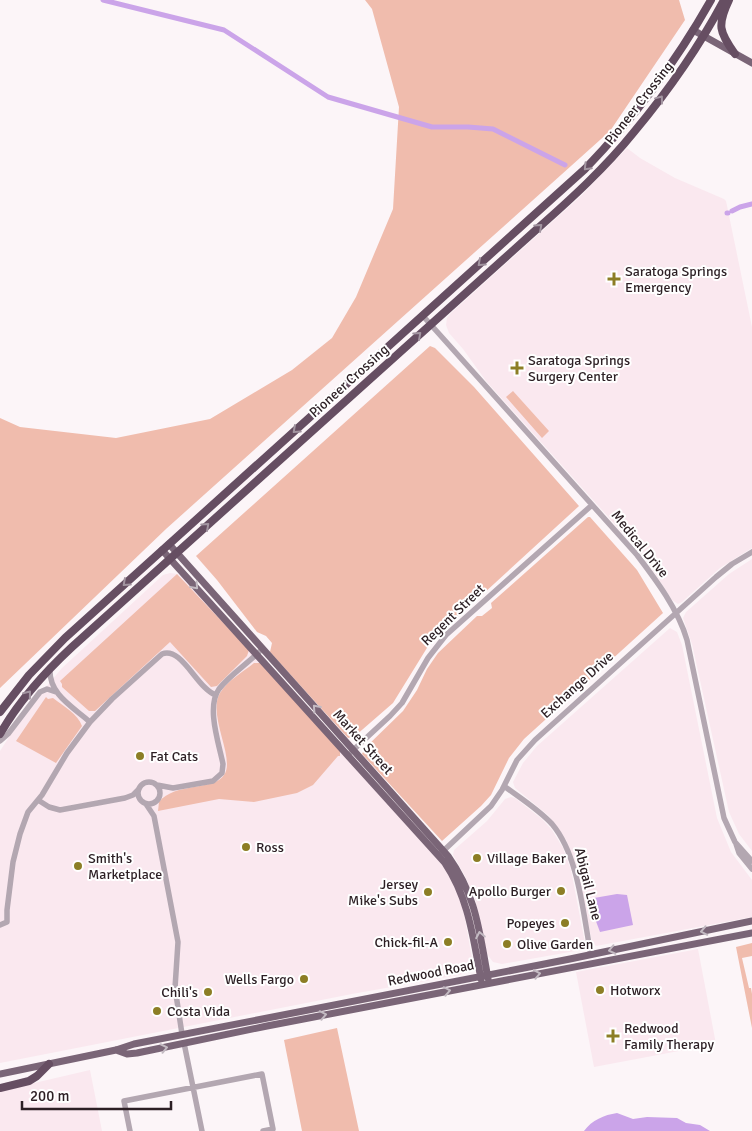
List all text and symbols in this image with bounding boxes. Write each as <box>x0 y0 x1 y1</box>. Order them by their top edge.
street label: Pioneer Crossing <box>601 58 677 148</box>
one-way arrow <box>654 95 663 105</box>
one-way arrow <box>584 161 593 170</box>
one-way arrow <box>534 224 543 233</box>
one-way arrow <box>478 258 487 267</box>
place label: Saratoga Springs Emergency <box>625 263 727 296</box>
marker: Saratoga Springs Emergency <box>607 272 621 286</box>
one-way arrow <box>412 332 421 341</box>
street label: Pioneer Crossing <box>306 341 392 421</box>
place label: Saratoga Springs Surgery Center <box>528 352 630 385</box>
marker: Saratoga Springs Surgery Center <box>510 361 524 375</box>
one-way arrow <box>292 425 301 434</box>
street label: Medical Drive <box>608 507 672 581</box>
one-way arrow <box>201 523 210 532</box>
one-way arrow <box>122 577 131 586</box>
street label: Regent Street <box>418 580 488 650</box>
one-way arrow <box>189 581 198 590</box>
street label: Exchange Drive <box>537 648 617 722</box>
one-way arrow <box>22 690 31 699</box>
one-way arrow <box>313 705 322 714</box>
street label: Market Street <box>329 706 397 778</box>
place label: Fat Cats <box>150 748 198 765</box>
marker: Fat Cats <box>134 750 146 762</box>
place label: Ross <box>256 839 284 856</box>
marker: Ross <box>240 841 252 853</box>
street label: Abigail Lane <box>571 846 605 922</box>
place label: Smith's Marketplace <box>88 850 162 883</box>
place label: Village Baker <box>487 850 567 867</box>
marker: Village Baker <box>471 852 483 864</box>
marker: Smith's Marketplace <box>72 860 84 872</box>
place label: Jersey Mike's Subs <box>348 876 418 909</box>
place label: Apollo Burger <box>469 883 552 900</box>
marker: Apollo Burger <box>555 885 567 897</box>
marker: Jersey Mike's Subs <box>422 886 434 898</box>
place label: Popeyes <box>506 915 555 932</box>
marker: Popeyes <box>559 917 571 929</box>
one-way arrow <box>700 925 709 935</box>
one-way arrow <box>476 931 486 940</box>
place label: Chick-fil-A <box>374 934 438 951</box>
marker: Chick-fil-A <box>442 936 454 948</box>
place label: Olive Garden <box>517 936 593 953</box>
marker: Olive Garden <box>501 938 513 950</box>
one-way arrow <box>608 945 617 955</box>
street label: Redwood Road <box>386 956 476 990</box>
one-way arrow <box>533 969 542 980</box>
place label: Wells Fargo <box>225 971 294 988</box>
marker: Wells Fargo <box>298 973 310 985</box>
place label: Hotworx <box>610 982 661 999</box>
place label: Chili's <box>161 984 198 1001</box>
marker: Hotworx <box>594 984 606 996</box>
marker: Chili's <box>202 986 214 998</box>
one-way arrow <box>443 987 452 997</box>
place label: Costa Vida <box>167 1003 230 1020</box>
marker: Costa Vida <box>151 1005 163 1017</box>
one-way arrow <box>319 1011 327 1021</box>
place label: Redwood Family Therapy <box>624 1020 715 1053</box>
marker: Redwood Family Therapy <box>606 1029 620 1043</box>
one-way arrow <box>159 1043 168 1053</box>
scale bar <box>22 1078 171 1110</box>
text: 200 m <box>30 1087 70 1105</box>

